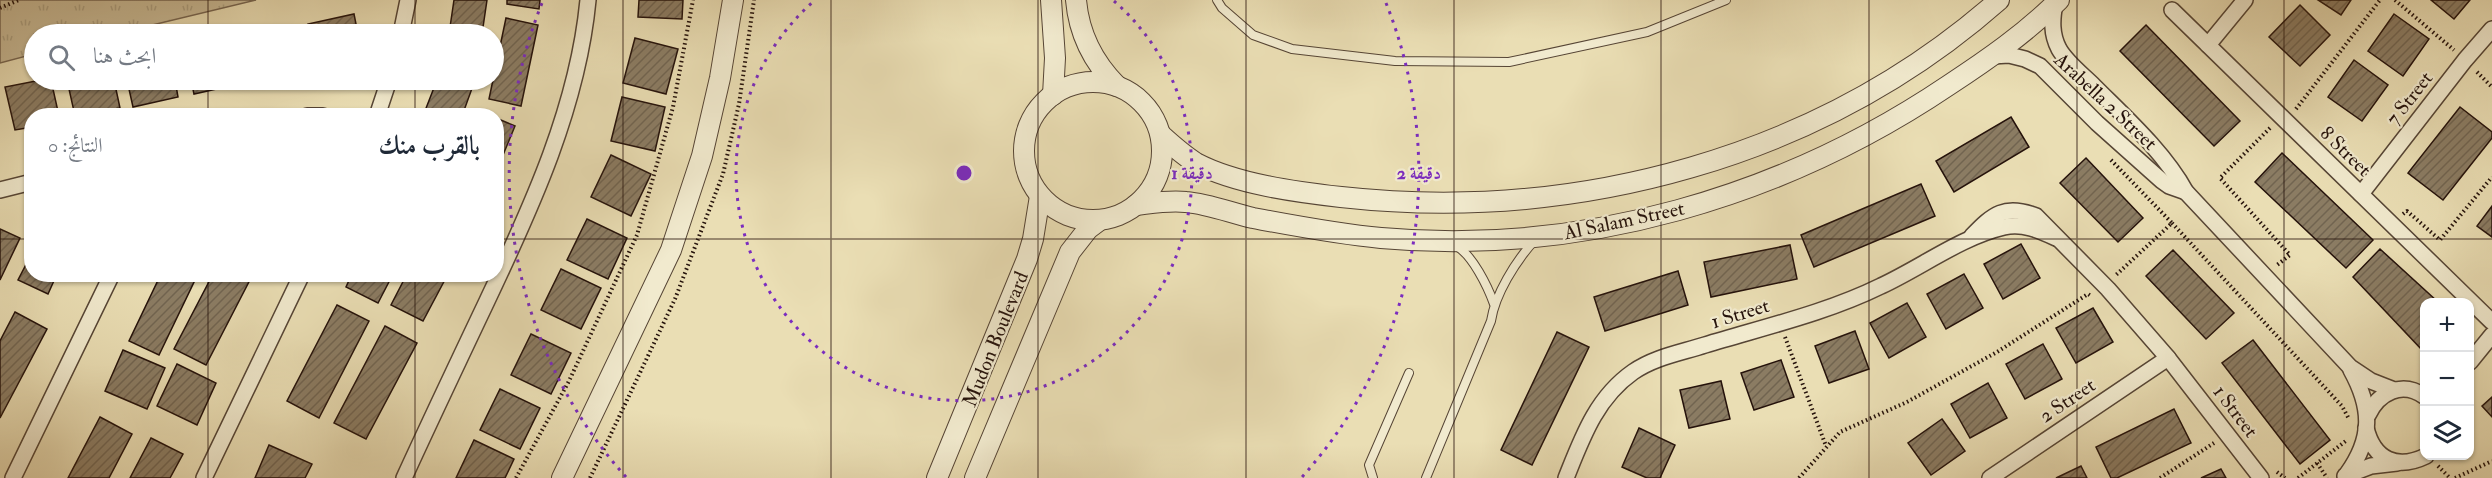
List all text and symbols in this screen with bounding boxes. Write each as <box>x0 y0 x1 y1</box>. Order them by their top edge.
search box <box>24 24 504 90</box>
icon: search <box>45 41 78 74</box>
text: ابحث هنا <box>93 42 156 70</box>
street label: Arabella 2 Street <box>2048 47 2163 156</box>
street label: 7 Street <box>2381 66 2439 130</box>
street label: 8 Street <box>2315 121 2377 182</box>
text: بالقرب منك <box>378 130 480 162</box>
text: النتائج: 0 <box>48 133 103 158</box>
text: 1 دقيقة <box>1171 162 1213 185</box>
text: 2 دقيقة <box>1397 162 1441 185</box>
centre of rings <box>954 163 974 183</box>
street label: Al Salam Street <box>1561 195 1687 246</box>
street label: Mudon Boulevard <box>957 268 1034 411</box>
street label: 1 Street <box>1708 293 1773 334</box>
map controls <box>2420 298 2474 460</box>
button: + <box>2420 298 2474 352</box>
button: − <box>2420 352 2474 406</box>
street label: 2 Street <box>2034 372 2101 428</box>
street label: 1 Street <box>2208 380 2264 443</box>
button: layers <box>2420 406 2474 460</box>

